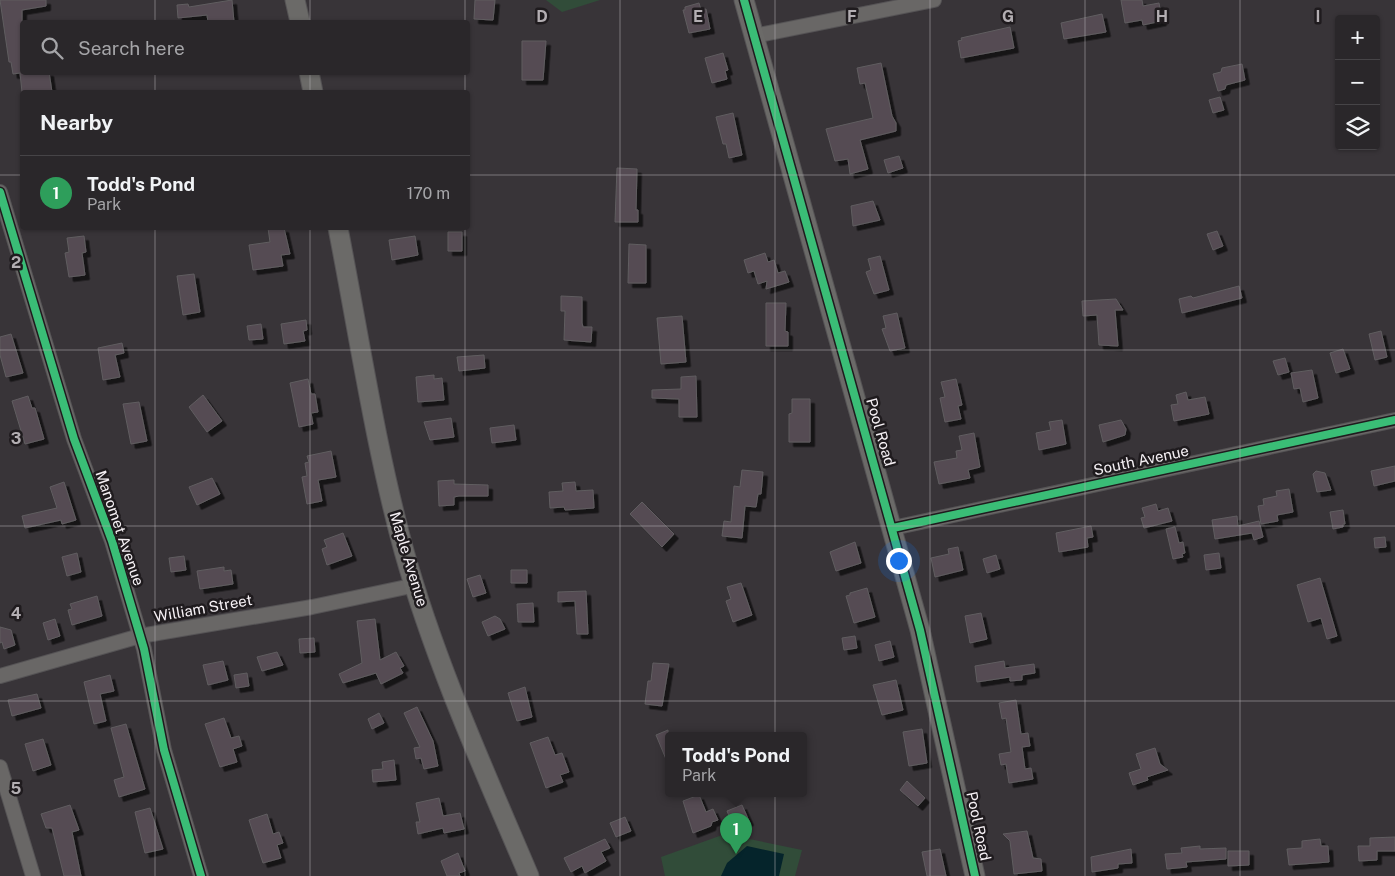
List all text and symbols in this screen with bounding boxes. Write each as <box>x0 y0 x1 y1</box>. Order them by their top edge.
text: D <box>536 7 548 26</box>
text: E <box>693 7 703 26</box>
text: F <box>847 7 857 26</box>
text: G <box>1002 7 1014 26</box>
text: H <box>1156 7 1168 26</box>
text: I <box>1316 7 1320 26</box>
map controls <box>1335 15 1380 150</box>
button: + <box>1335 15 1380 60</box>
search box <box>20 20 470 75</box>
icon: search <box>38 34 66 62</box>
text: Search here <box>78 37 185 59</box>
button: − <box>1335 60 1380 105</box>
button: layers <box>1335 105 1380 150</box>
text: Nearby <box>40 110 113 135</box>
text: Todd's Pond <box>87 173 195 195</box>
text: 1 <box>53 184 59 203</box>
text: 170 m <box>407 184 450 203</box>
text: Park <box>87 195 121 214</box>
text: 2 <box>11 253 21 272</box>
street label: Pool Road <box>863 396 899 468</box>
text: 3 <box>11 429 21 448</box>
street label: South Avenue <box>1092 442 1190 478</box>
street label: Manomet Avenue <box>92 468 148 588</box>
street label: Maple Avenue <box>387 510 431 608</box>
your location <box>886 548 912 574</box>
street label: William Street <box>153 591 254 625</box>
text: 4 <box>11 604 22 623</box>
popup <box>665 732 807 797</box>
text: Todd's Pond <box>682 744 790 766</box>
text: Park <box>682 766 716 785</box>
text: 5 <box>11 779 22 798</box>
street label: Pool Road <box>963 790 995 862</box>
pin: 1 <box>720 813 752 854</box>

